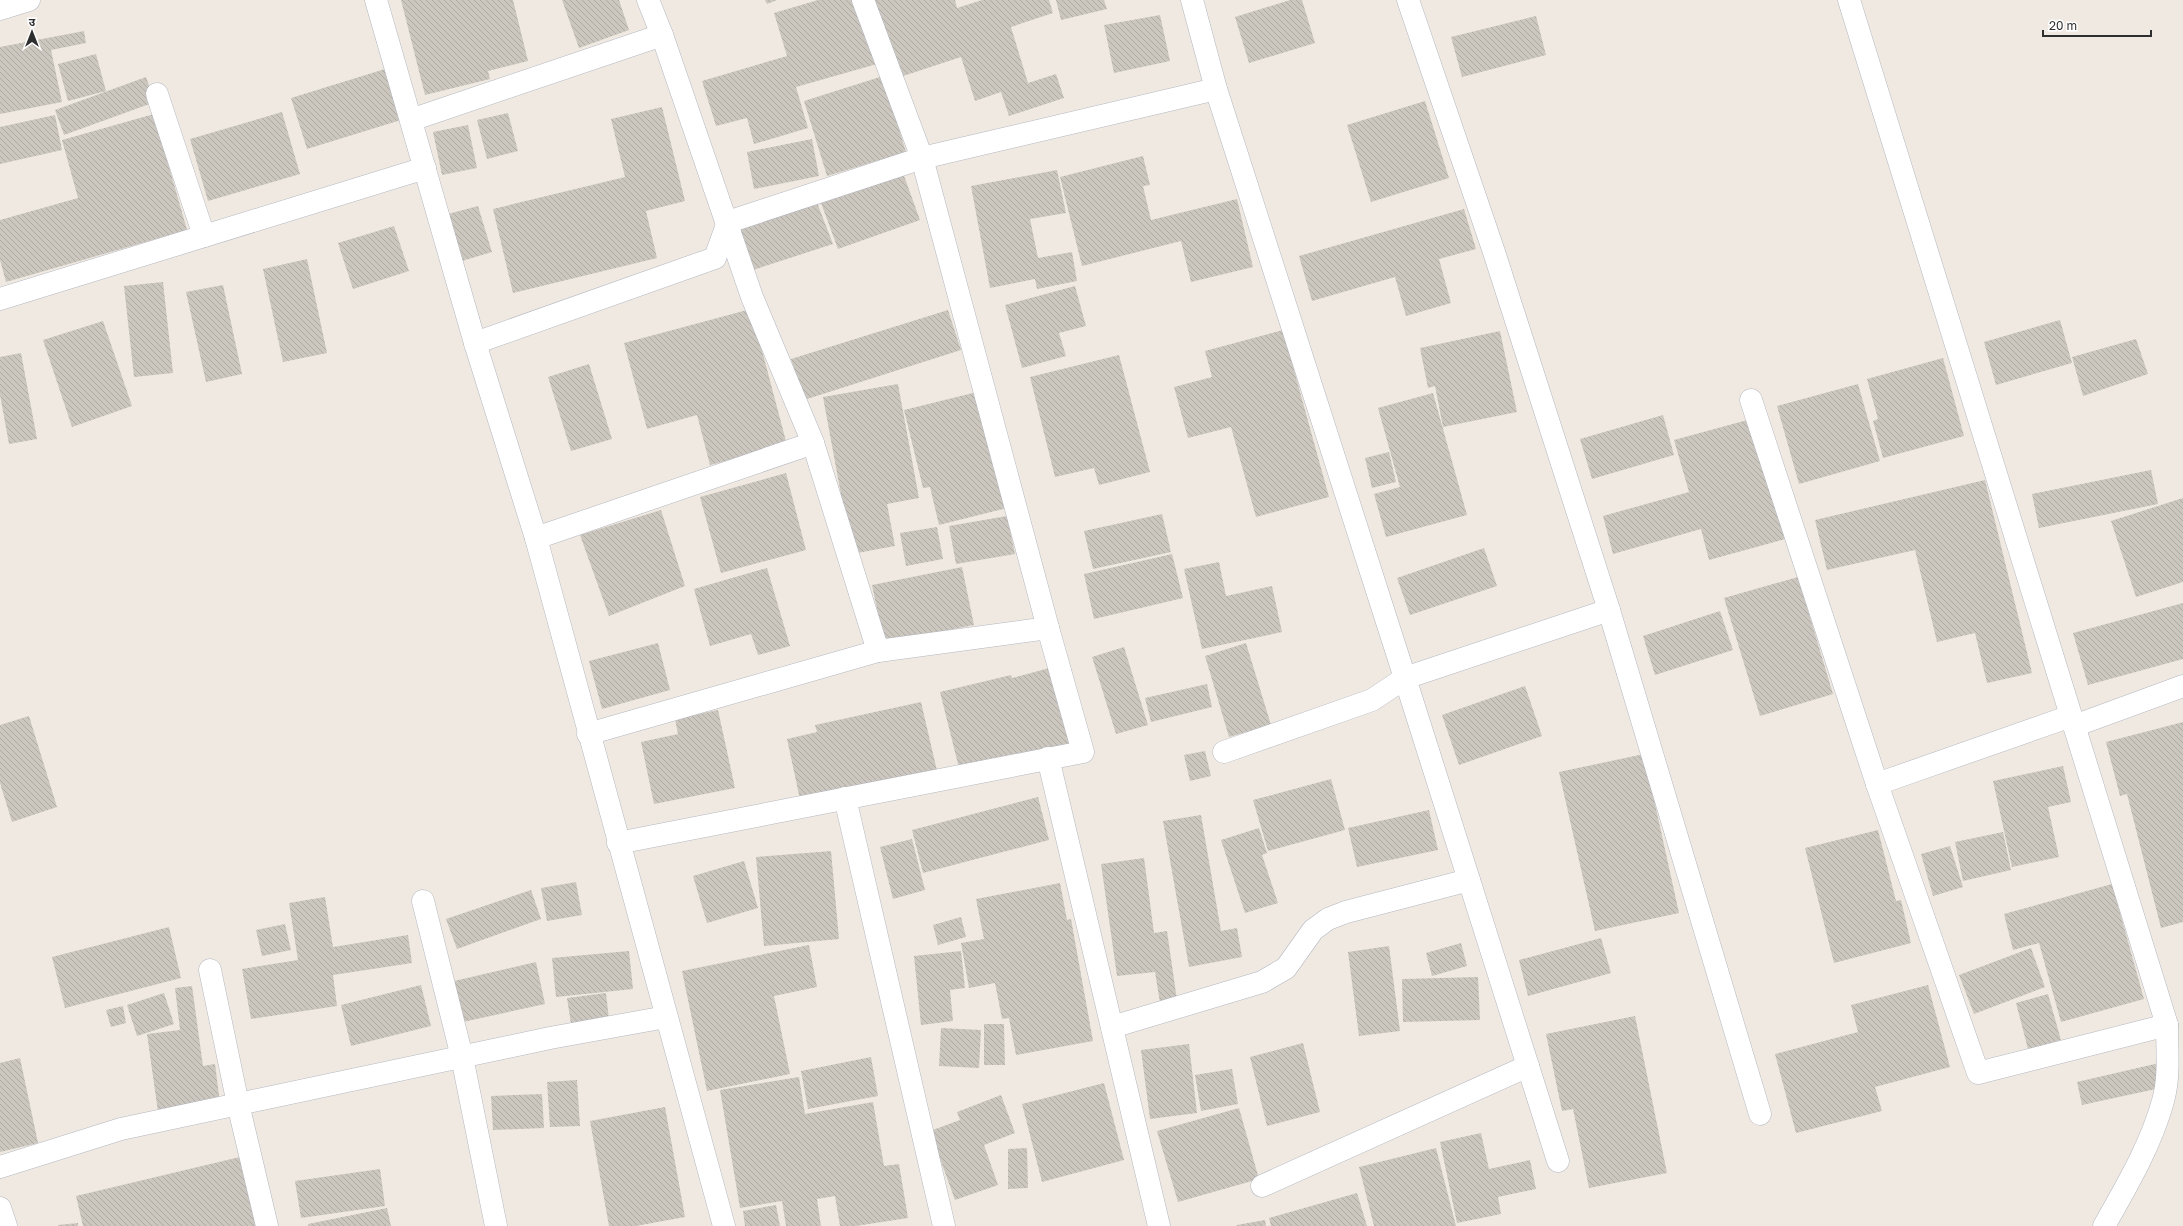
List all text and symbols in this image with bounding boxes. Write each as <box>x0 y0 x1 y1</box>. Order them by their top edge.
north arrow <box>12 12 52 52</box>
scale bar <box>2043 12 2151 38</box>
text: उ <box>29 15 36 28</box>
text: 20 m <box>2049 18 2077 33</box>

